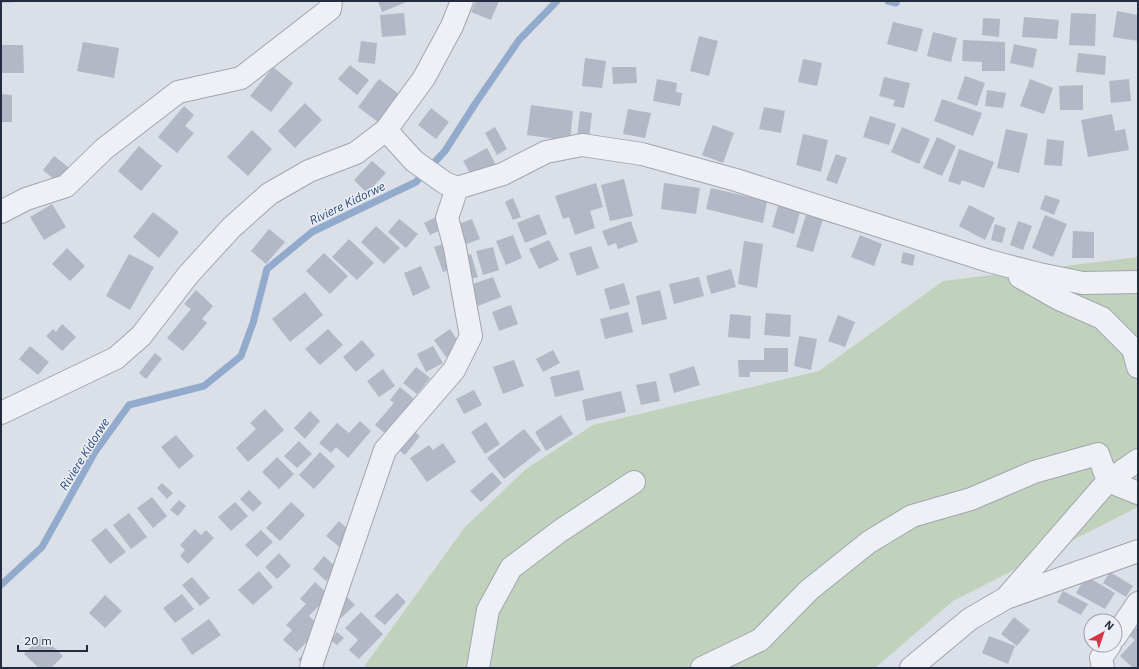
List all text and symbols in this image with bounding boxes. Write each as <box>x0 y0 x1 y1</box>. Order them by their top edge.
water label: Riviere Kidorwe <box>307 178 387 228</box>
water label: Riviere Kidorwe <box>56 415 112 493</box>
north arrow <box>1083 613 1123 653</box>
text: N <box>1102 617 1117 633</box>
scale bar <box>18 627 87 653</box>
text: 20 m <box>24 633 52 648</box>

